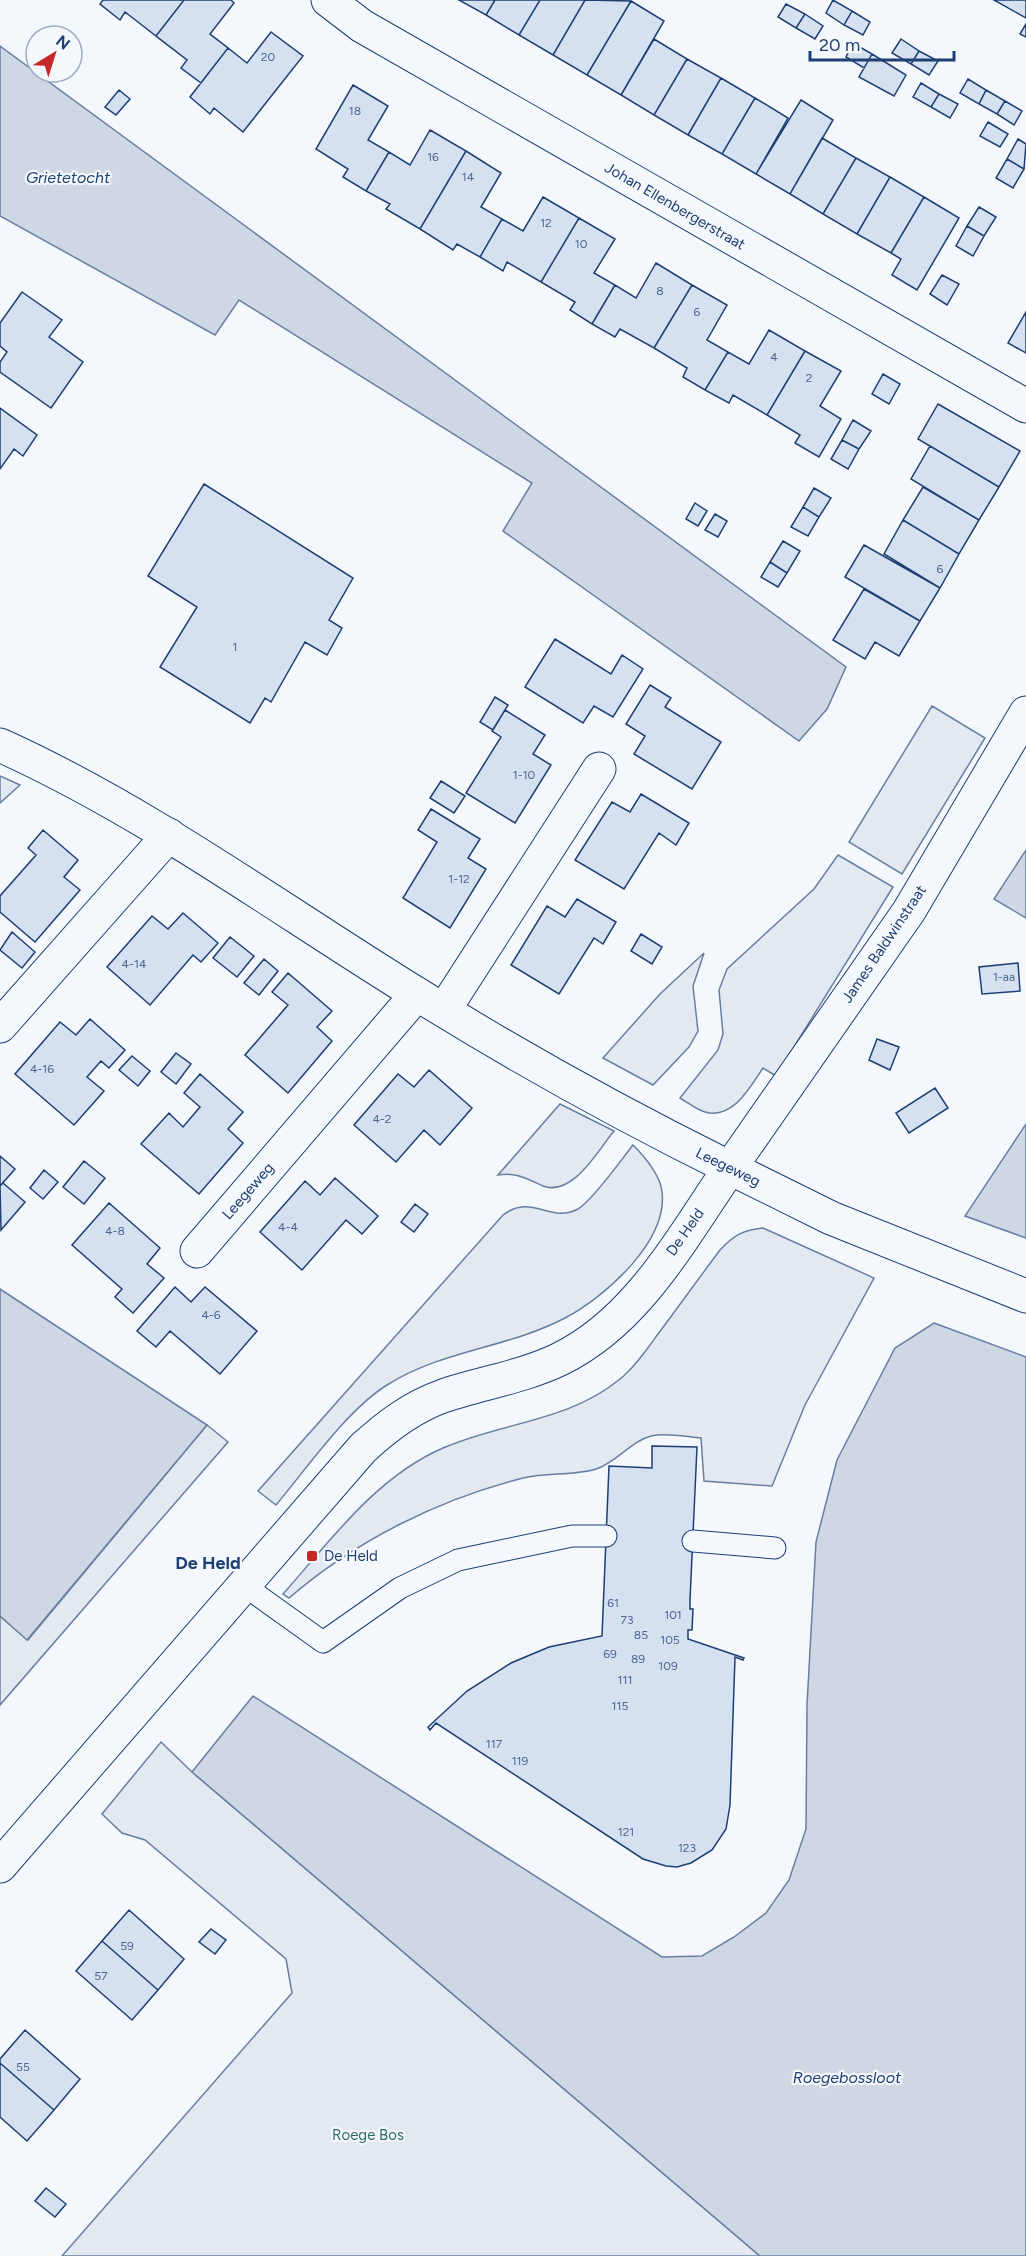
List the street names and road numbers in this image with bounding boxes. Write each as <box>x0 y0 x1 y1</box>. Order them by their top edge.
street label: Johan Ellenbergerstraat <box>601 158 749 254</box>
street label: James Baldwinstraat <box>838 881 930 1006</box>
street label: Leegeweg <box>693 1144 763 1190</box>
street label: Leegeweg <box>218 1159 278 1223</box>
street label: De Held <box>662 1205 708 1259</box>

